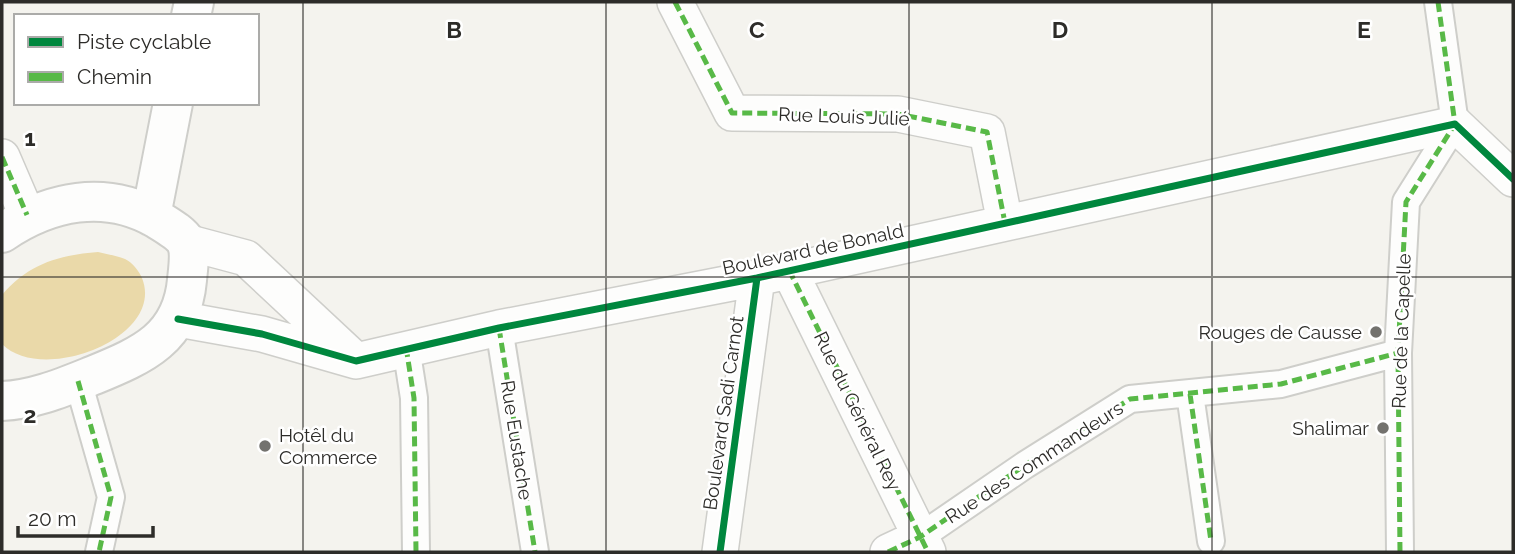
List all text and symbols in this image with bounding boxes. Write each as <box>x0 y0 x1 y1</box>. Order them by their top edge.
legend <box>14 14 259 105</box>
text: B <box>446 16 462 43</box>
text: C <box>749 16 765 43</box>
text: D <box>1052 16 1068 43</box>
text: E <box>1357 16 1371 43</box>
text: Piste cyclable <box>77 29 211 54</box>
text: Chemin <box>77 64 152 89</box>
street label: Rue Louis Julié <box>778 103 910 129</box>
text: 1 <box>24 124 36 151</box>
street label: Boulevard de Bonald <box>720 219 906 279</box>
street label: Rue de la Capelle <box>1387 253 1415 409</box>
street label: Boulevard Sadi Carnot <box>698 314 748 512</box>
place label: Rouges de Causse <box>1198 321 1362 343</box>
marker: Rouges de Causse <box>1368 324 1384 340</box>
street label: Rue du Général Rey <box>810 328 906 494</box>
street label: Rue Eustache <box>497 379 537 501</box>
street label: Rue des Commandeurs <box>941 396 1127 528</box>
text: 2 <box>24 401 36 428</box>
place label: Shalimar <box>1292 417 1369 439</box>
marker: Shalimar <box>1375 420 1391 436</box>
place label: Hotêl du Commerce <box>279 424 377 468</box>
marker: Hotêl du Commerce <box>257 438 273 454</box>
scale bar <box>18 494 152 538</box>
text: 20 m <box>28 506 76 531</box>

